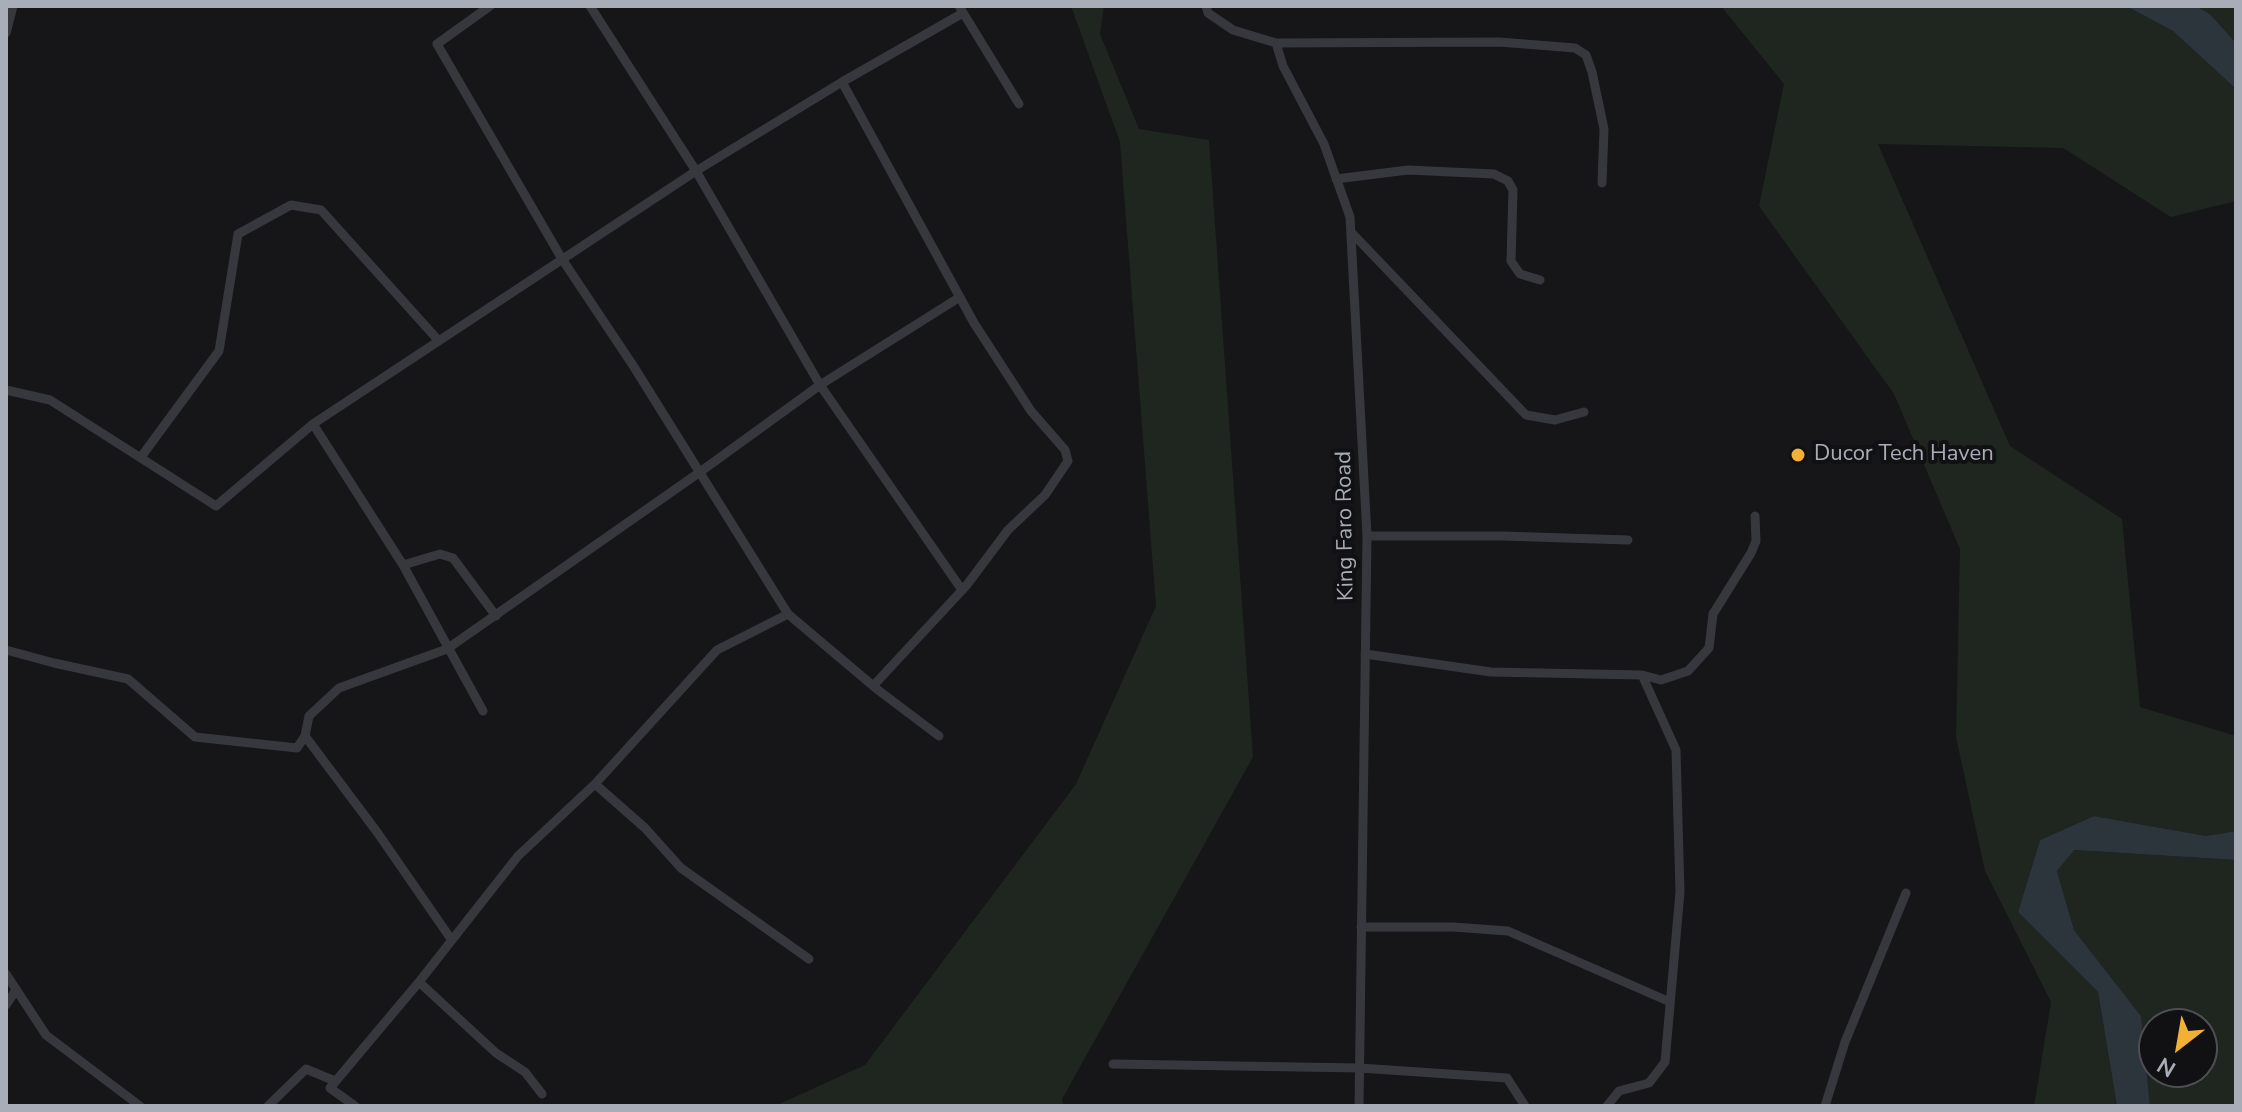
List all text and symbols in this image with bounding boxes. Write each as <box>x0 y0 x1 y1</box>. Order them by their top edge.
place label: Ducor Tech Haven <box>1814 442 1994 468</box>
marker: Ducor Tech Haven <box>1789 446 1807 464</box>
street label: King Faro Road <box>1331 451 1361 601</box>
north arrow <box>2138 1008 2218 1088</box>
text: N <box>2152 1050 2181 1084</box>

